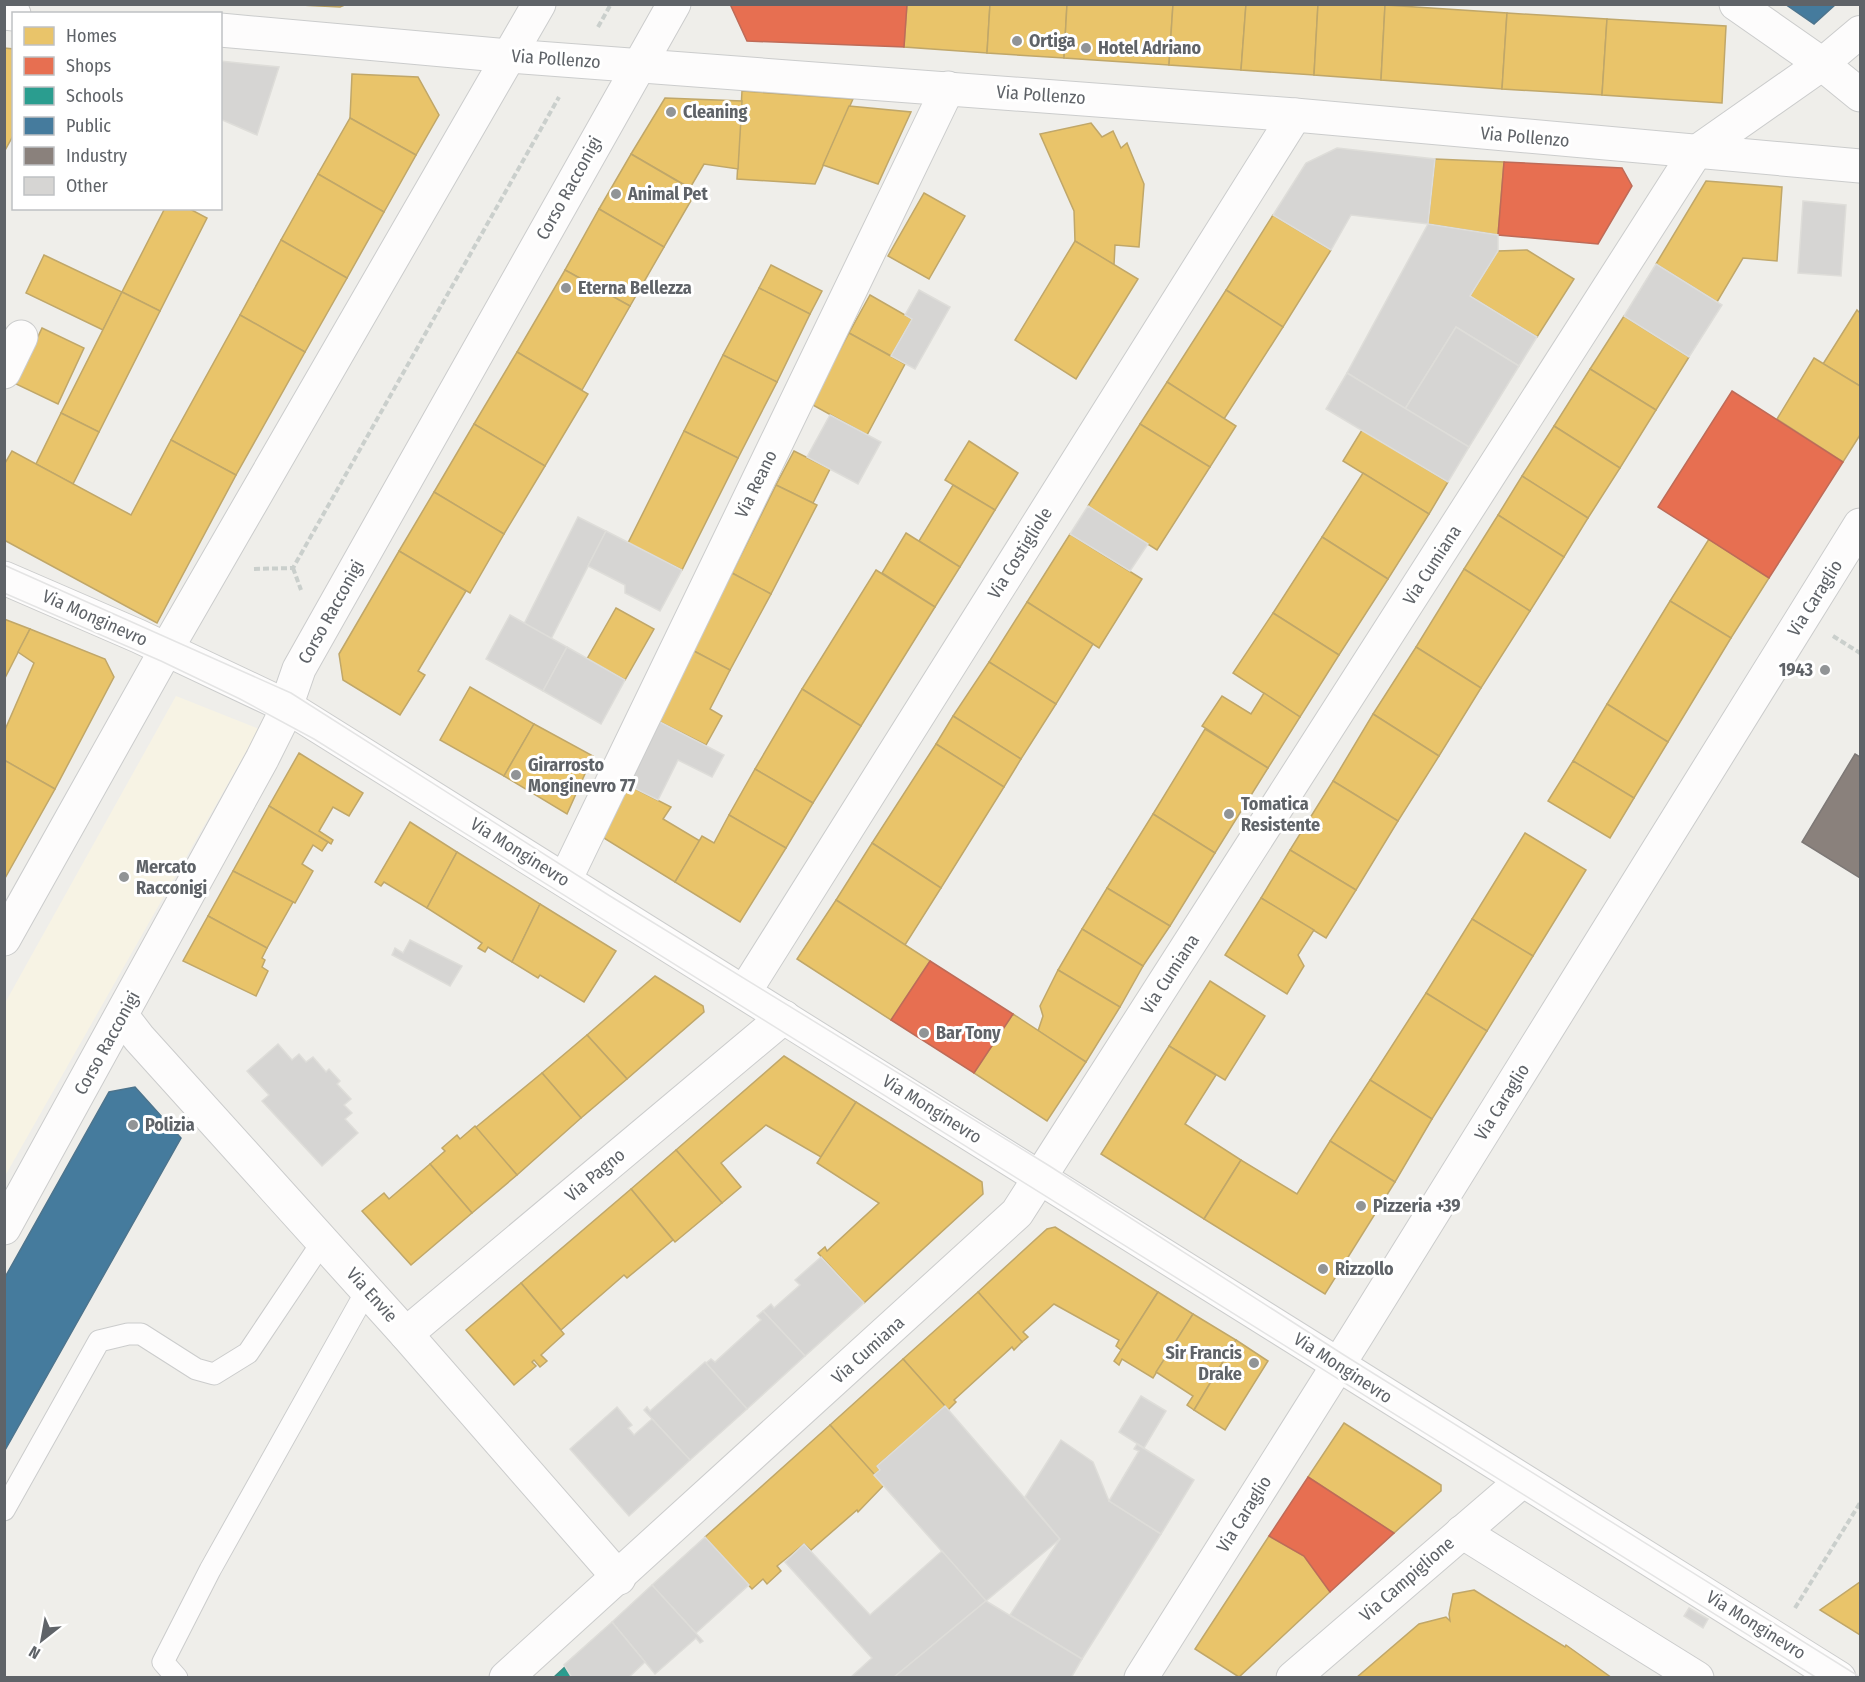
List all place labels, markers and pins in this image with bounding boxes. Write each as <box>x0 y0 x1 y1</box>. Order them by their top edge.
place label: Ortiga <box>1029 30 1075 52</box>
marker: Ortiga <box>1010 34 1024 48</box>
place label: Hotel Adriano <box>1098 37 1201 59</box>
marker: Hotel Adriano <box>1079 41 1093 55</box>
place label: Cleaning <box>683 101 748 123</box>
marker: Cleaning <box>664 105 678 119</box>
place label: Animal Pet <box>627 183 708 205</box>
marker: Animal Pet <box>609 187 623 201</box>
place label: Eterna Bellezza <box>578 277 692 299</box>
marker: Eterna Bellezza <box>559 281 573 295</box>
place label: 1943 <box>1779 659 1813 681</box>
marker: 1943 <box>1818 663 1832 677</box>
place label: Girarrosto Monginevro 77 <box>528 754 636 797</box>
marker: Girarrosto Monginevro 77 <box>509 768 523 782</box>
place label: Tomatica Resistente <box>1241 793 1320 836</box>
marker: Tomatica Resistente <box>1222 807 1236 821</box>
place label: Mercato Racconigi <box>136 856 207 899</box>
marker: Mercato Racconigi <box>117 870 131 884</box>
place label: Bar Tony <box>936 1022 1001 1044</box>
marker: Bar Tony <box>917 1026 931 1040</box>
place label: Polizia <box>145 1114 195 1136</box>
marker: Polizia <box>126 1118 140 1132</box>
place label: Pizzeria +39 <box>1373 1195 1461 1217</box>
marker: Pizzeria +39 <box>1354 1199 1368 1213</box>
place label: Rizzollo <box>1335 1258 1394 1280</box>
marker: Rizzollo <box>1316 1262 1330 1276</box>
place label: Sir Francis Drake <box>1166 1342 1242 1385</box>
marker: Sir Francis Drake <box>1247 1356 1261 1370</box>

